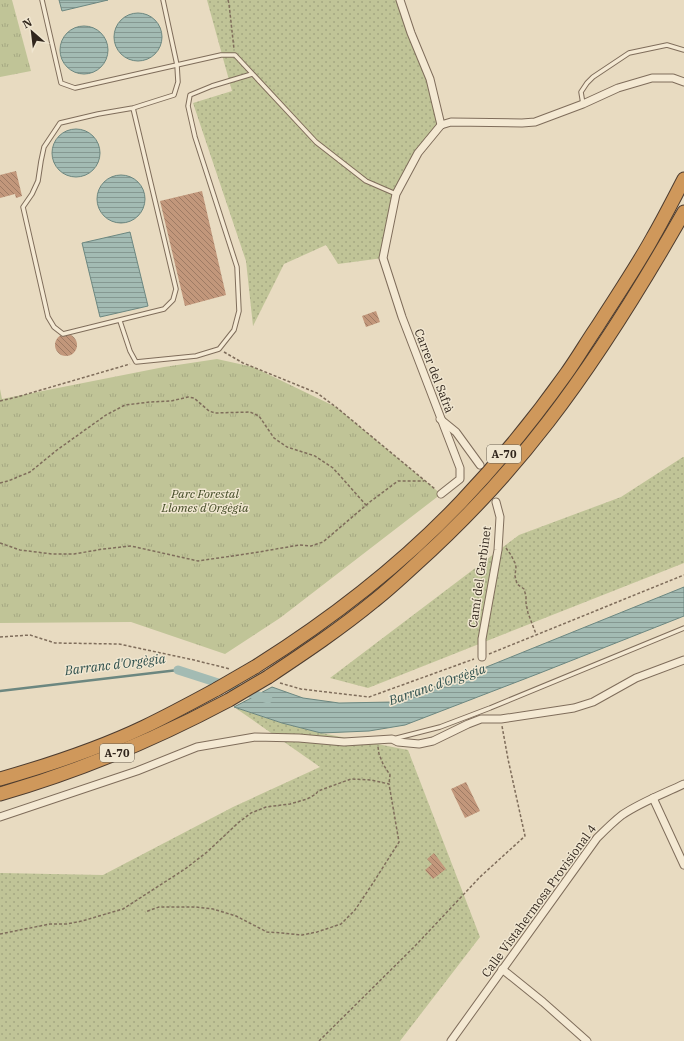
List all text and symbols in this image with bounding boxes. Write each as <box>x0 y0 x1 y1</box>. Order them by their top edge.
north arrow <box>12 12 52 52</box>
text: N <box>20 15 35 31</box>
street label: Carrer del Safrà <box>412 327 458 415</box>
road number: A-70 <box>487 445 521 463</box>
park label: Parc Forestal Llomes d'Orgègia <box>161 486 249 515</box>
street label: Camí del Garbinet <box>465 525 494 629</box>
water label: Barranc d'Orgègia <box>63 650 166 679</box>
water label: Barranc d'Orgègia <box>385 660 488 709</box>
road number: A-70 <box>100 744 134 762</box>
street label: Calle Vistahermosa Provisional 4 <box>478 821 599 980</box>

